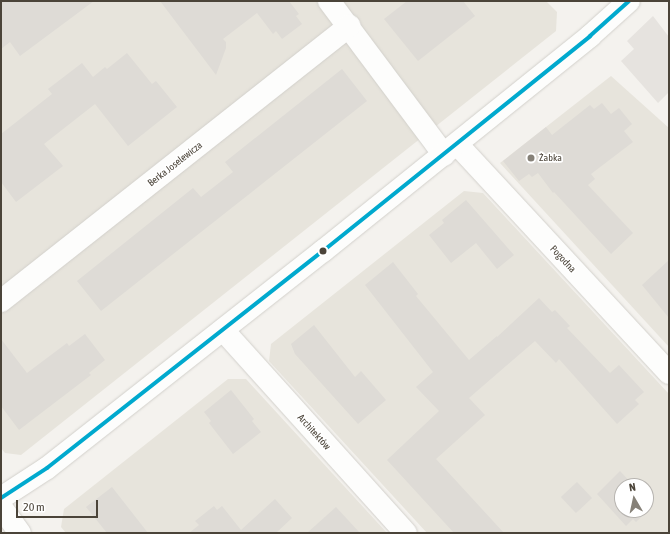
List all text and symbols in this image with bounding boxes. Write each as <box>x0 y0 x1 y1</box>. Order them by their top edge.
street label: Berka Joselewicza <box>145 139 205 189</box>
place label: Żabka <box>539 152 562 164</box>
marker: Żabka <box>526 153 536 163</box>
street label: Pogodna <box>548 243 578 275</box>
unlabelled marker <box>318 246 328 256</box>
street label: Architektów <box>295 412 333 452</box>
north arrow <box>614 478 654 518</box>
text: N <box>628 481 636 494</box>
scale bar <box>18 492 100 518</box>
text: 20 m <box>23 500 45 514</box>

